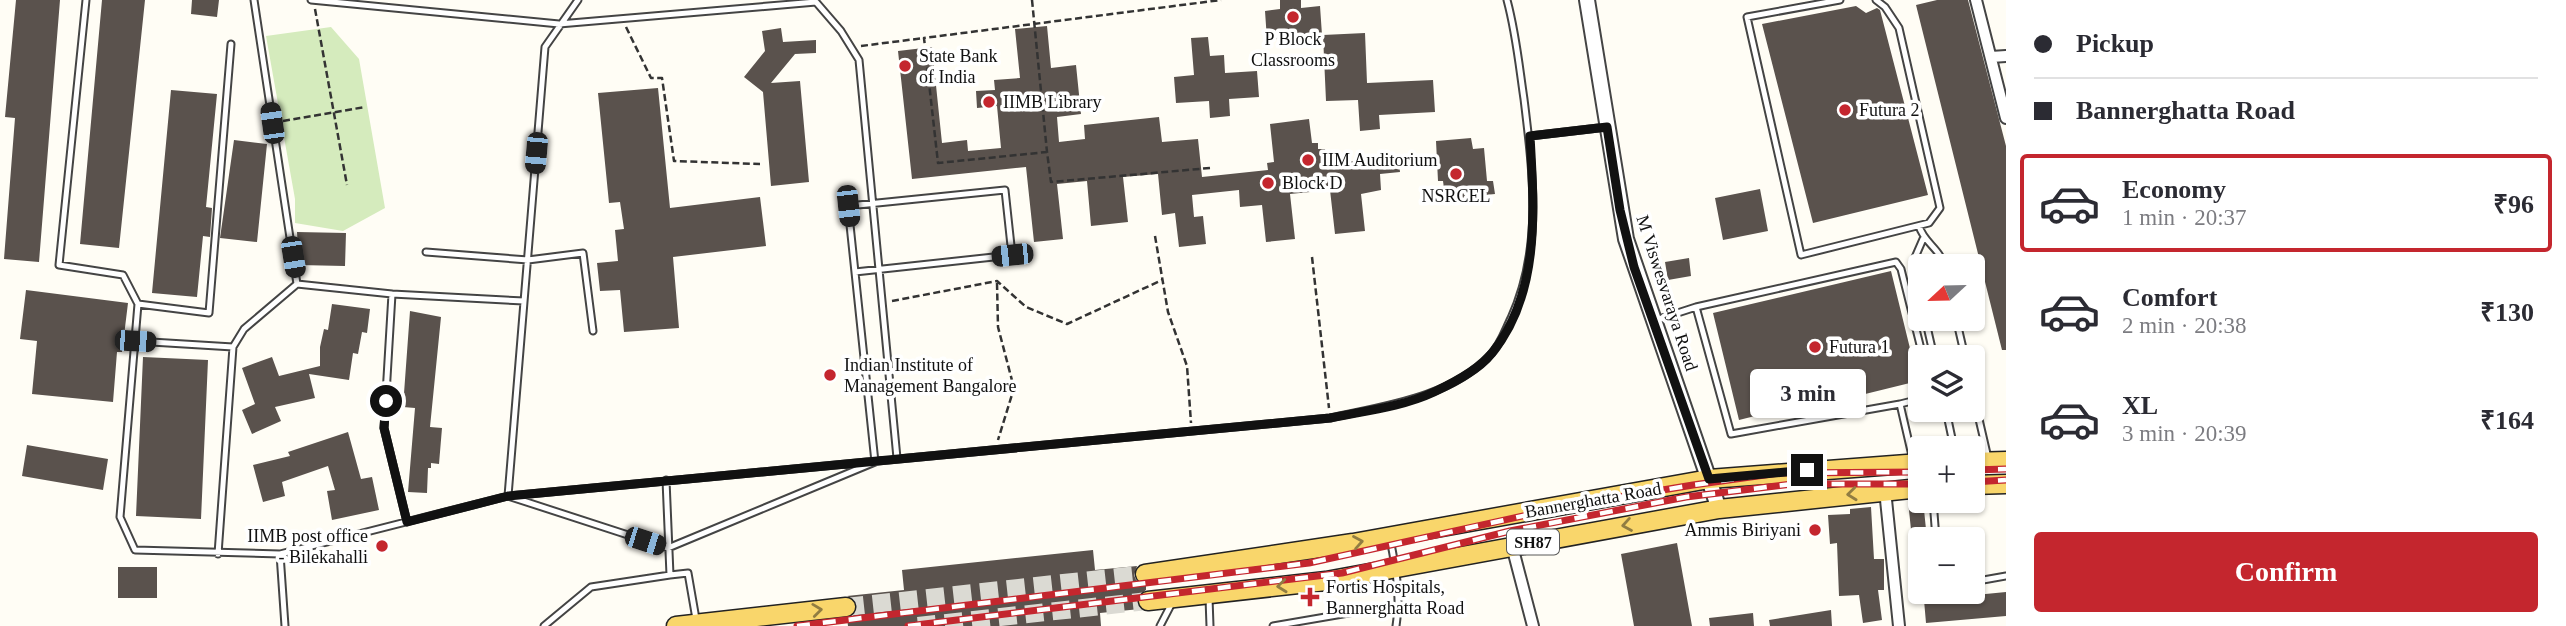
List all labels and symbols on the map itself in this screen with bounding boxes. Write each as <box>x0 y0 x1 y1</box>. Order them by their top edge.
marker: P Block Classrooms <box>1285 9 1301 25</box>
place label: P Block Classrooms <box>1251 29 1335 70</box>
place label: State Bank of India <box>919 46 998 87</box>
marker: State Bank of India <box>897 58 913 74</box>
place label: IIMB Library <box>1003 92 1101 112</box>
marker: IIMB Library <box>981 94 997 110</box>
place label: Futura 2 <box>1859 100 1920 120</box>
car <box>259 101 286 145</box>
marker: Futura 2 <box>1837 102 1853 118</box>
car <box>524 131 549 175</box>
place label: IIM Auditorium <box>1322 150 1438 170</box>
marker: IIM Auditorium <box>1300 152 1316 168</box>
marker: NSRCEL <box>1448 166 1464 182</box>
place label: Block D <box>1282 173 1343 193</box>
marker: Block D <box>1260 175 1276 191</box>
car <box>836 184 861 228</box>
place label: NSRCEL <box>1421 186 1491 206</box>
street label: M Viswesvaraya Road <box>1632 213 1702 373</box>
car <box>280 235 307 279</box>
car <box>991 242 1034 268</box>
north arrow <box>1908 254 1984 331</box>
car <box>114 329 157 353</box>
place label: Futura 1 <box>1829 337 1890 357</box>
marker: Futura 1 <box>1807 339 1823 355</box>
place label: Indian Institute of Management Bangalore <box>844 355 1016 396</box>
marker: Indian Institute of Management Bangalore <box>822 367 838 383</box>
callout: 3 min <box>1749 368 1865 418</box>
route start <box>370 385 402 417</box>
route end <box>1791 454 1823 486</box>
street label: Bannerghatta Road <box>1523 478 1663 522</box>
one-way arrow <box>1846 486 1858 501</box>
one-way arrow <box>1621 517 1633 532</box>
place label: Ammis Biriyani <box>1685 520 1801 540</box>
marker: Ammis Biriyani <box>1807 522 1823 538</box>
car <box>622 525 669 557</box>
place label: IIMB post office - Bilekahalli <box>247 526 368 567</box>
road number: SH87 <box>1507 530 1559 554</box>
one-way arrow <box>1352 535 1364 550</box>
marker: IIMB post office - Bilekahalli <box>374 538 390 554</box>
place label: Fortis Hospitals, Bannerghatta Road <box>1326 577 1464 618</box>
one-way arrow <box>1276 579 1288 594</box>
marker: Fortis Hospitals, Bannerghatta Road <box>1300 587 1320 607</box>
one-way arrow <box>812 603 823 618</box>

